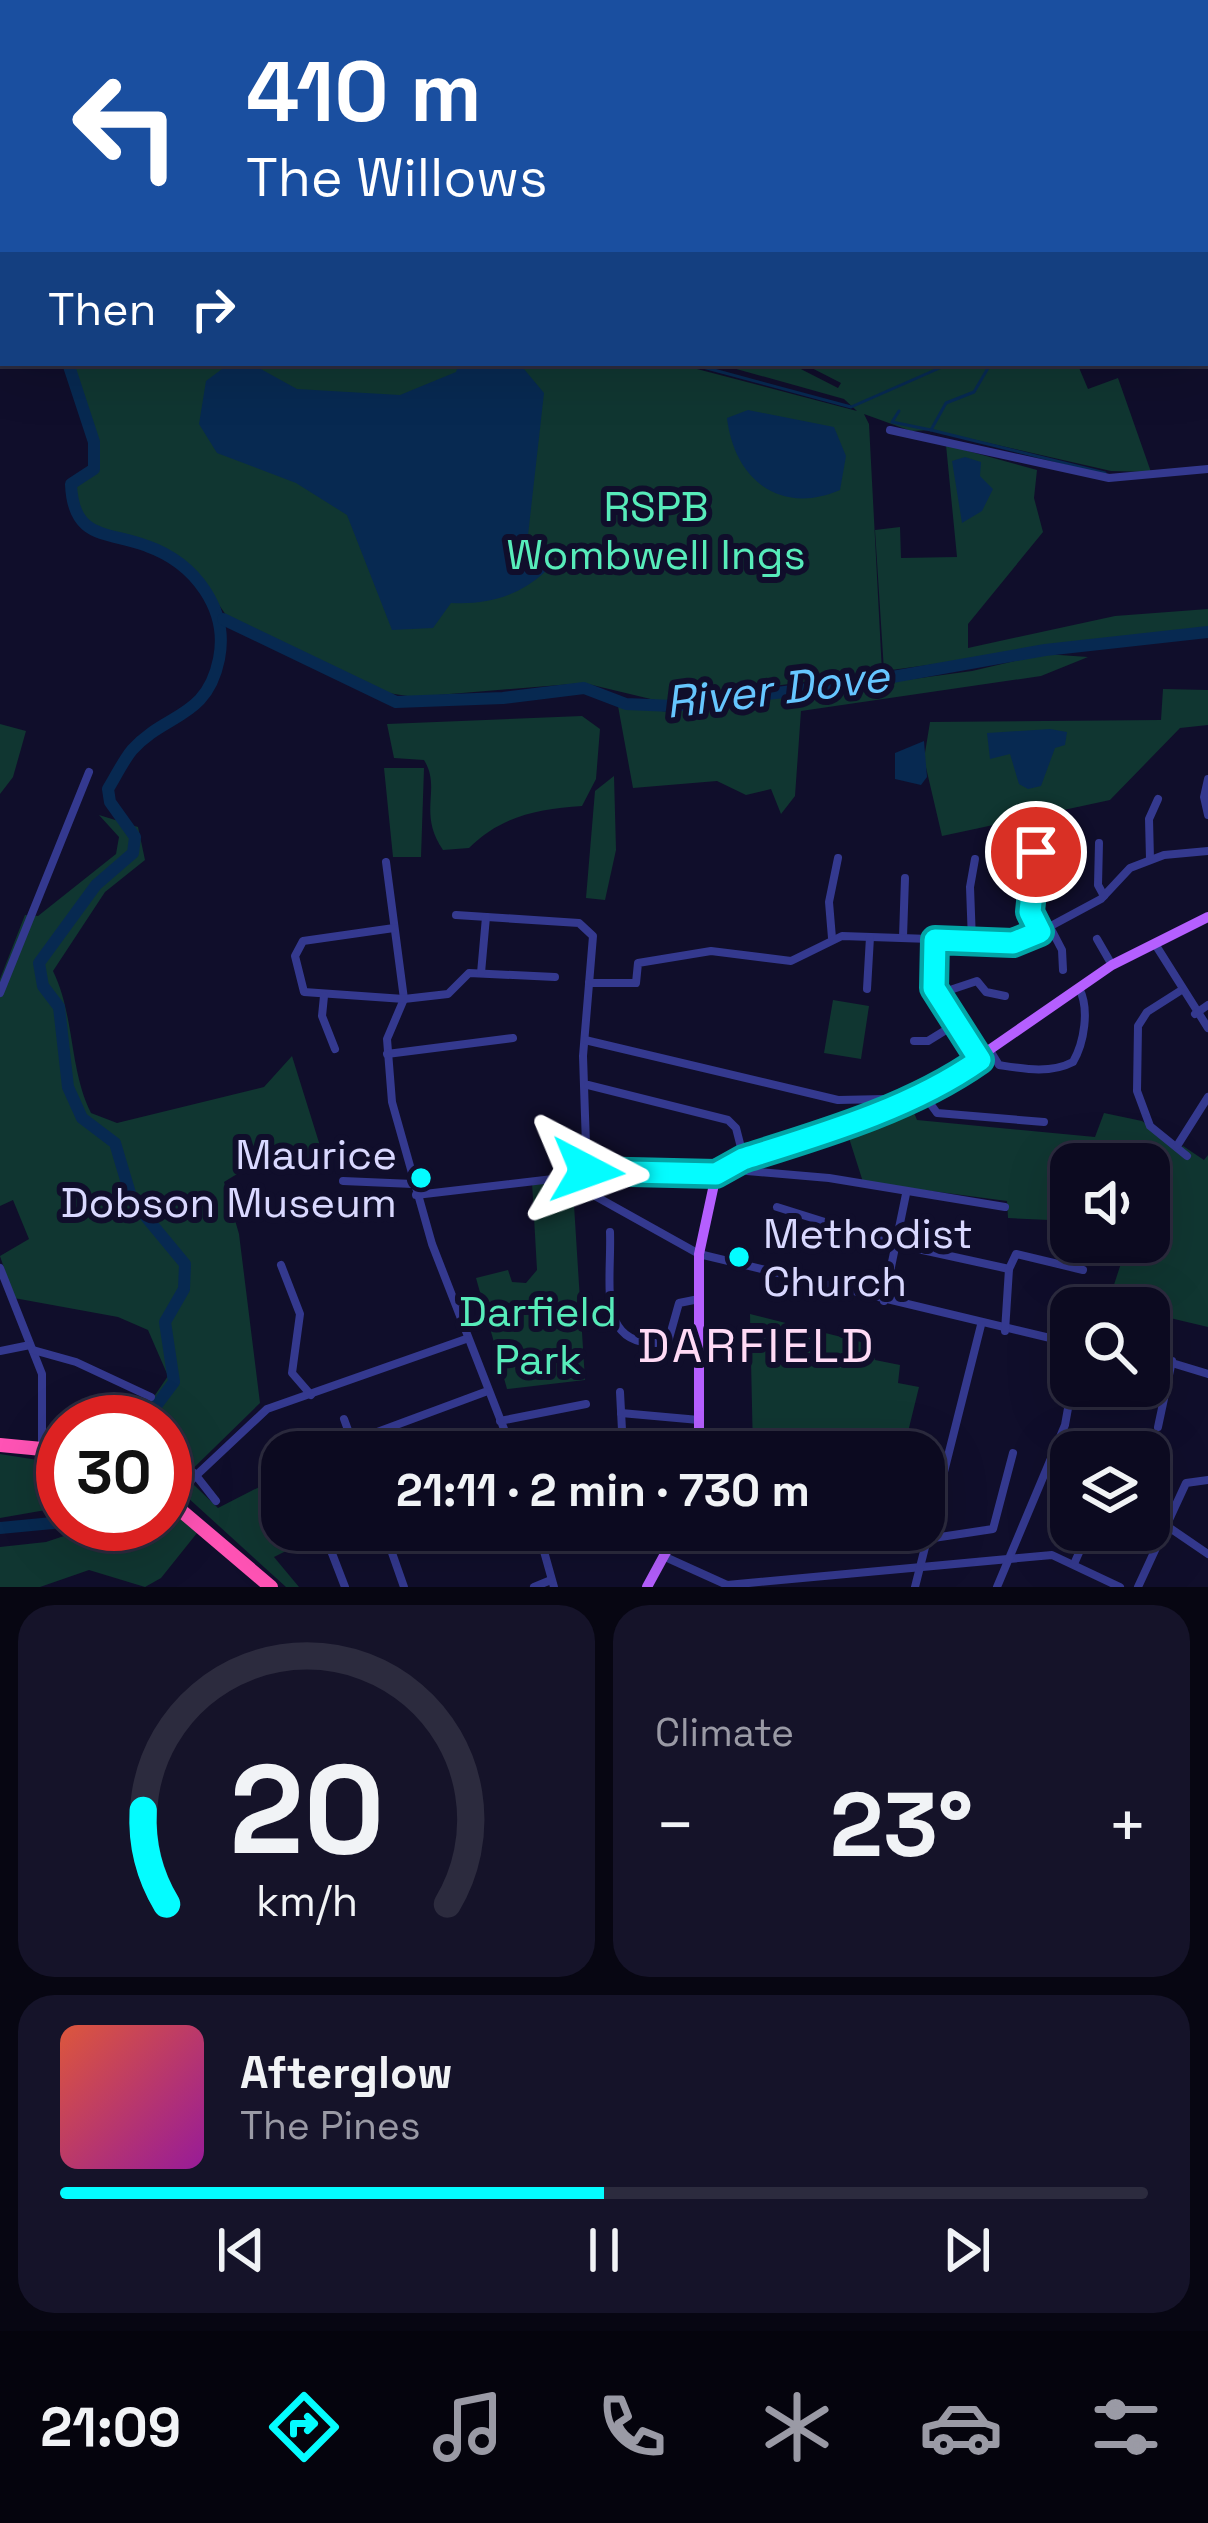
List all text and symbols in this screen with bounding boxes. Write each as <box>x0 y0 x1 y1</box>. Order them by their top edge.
text: 410 m <box>246 38 482 146</box>
icon: left <box>48 48 204 204</box>
text: The Willows <box>246 143 548 212</box>
icon: right <box>180 276 246 342</box>
text: Then <box>48 281 156 338</box>
park label: RSPB Wombwell Ings <box>506 480 806 581</box>
water label: River Dove <box>662 647 893 731</box>
pin <box>985 801 1087 903</box>
icon: arrive <box>1003 819 1069 885</box>
position arrow <box>524 1108 650 1234</box>
place label: Maurice Dobson Museum <box>61 1128 397 1229</box>
map controls <box>1050 1143 1170 1551</box>
button: sound <box>1050 1143 1170 1263</box>
marker: Maurice Dobson Museum <box>408 1165 434 1191</box>
place label: Methodist Church <box>763 1207 973 1308</box>
marker: Methodist Church <box>726 1244 752 1270</box>
park label: Darfield Park <box>459 1285 617 1386</box>
button: search <box>1050 1287 1170 1407</box>
district label: DARFIELD <box>638 1315 876 1376</box>
speed limit sign: 30 <box>36 1395 192 1551</box>
button: layers <box>1050 1431 1170 1551</box>
text: 21:11 · 2 min · 730 m <box>396 1462 810 1519</box>
text: Climate <box>655 1708 794 1757</box>
text: 20 <box>229 1730 384 1889</box>
text: 23° <box>830 1767 973 1882</box>
text: − <box>655 1783 696 1867</box>
text: + <box>1107 1783 1148 1867</box>
text: km/h <box>255 1874 358 1929</box>
text: Afterglow <box>240 2044 453 2101</box>
text: The Pines <box>240 2101 421 2150</box>
icon: previous <box>208 2217 274 2283</box>
icon: pause <box>571 2217 637 2283</box>
icon: next <box>934 2217 1000 2283</box>
icon: directions <box>262 2385 346 2469</box>
icon: music <box>426 2385 510 2469</box>
icon: phone <box>590 2385 674 2469</box>
icon: climate <box>755 2385 839 2469</box>
icon: car <box>919 2385 1003 2469</box>
icon: filters <box>1084 2385 1168 2469</box>
text: 21:09 <box>40 2393 181 2462</box>

